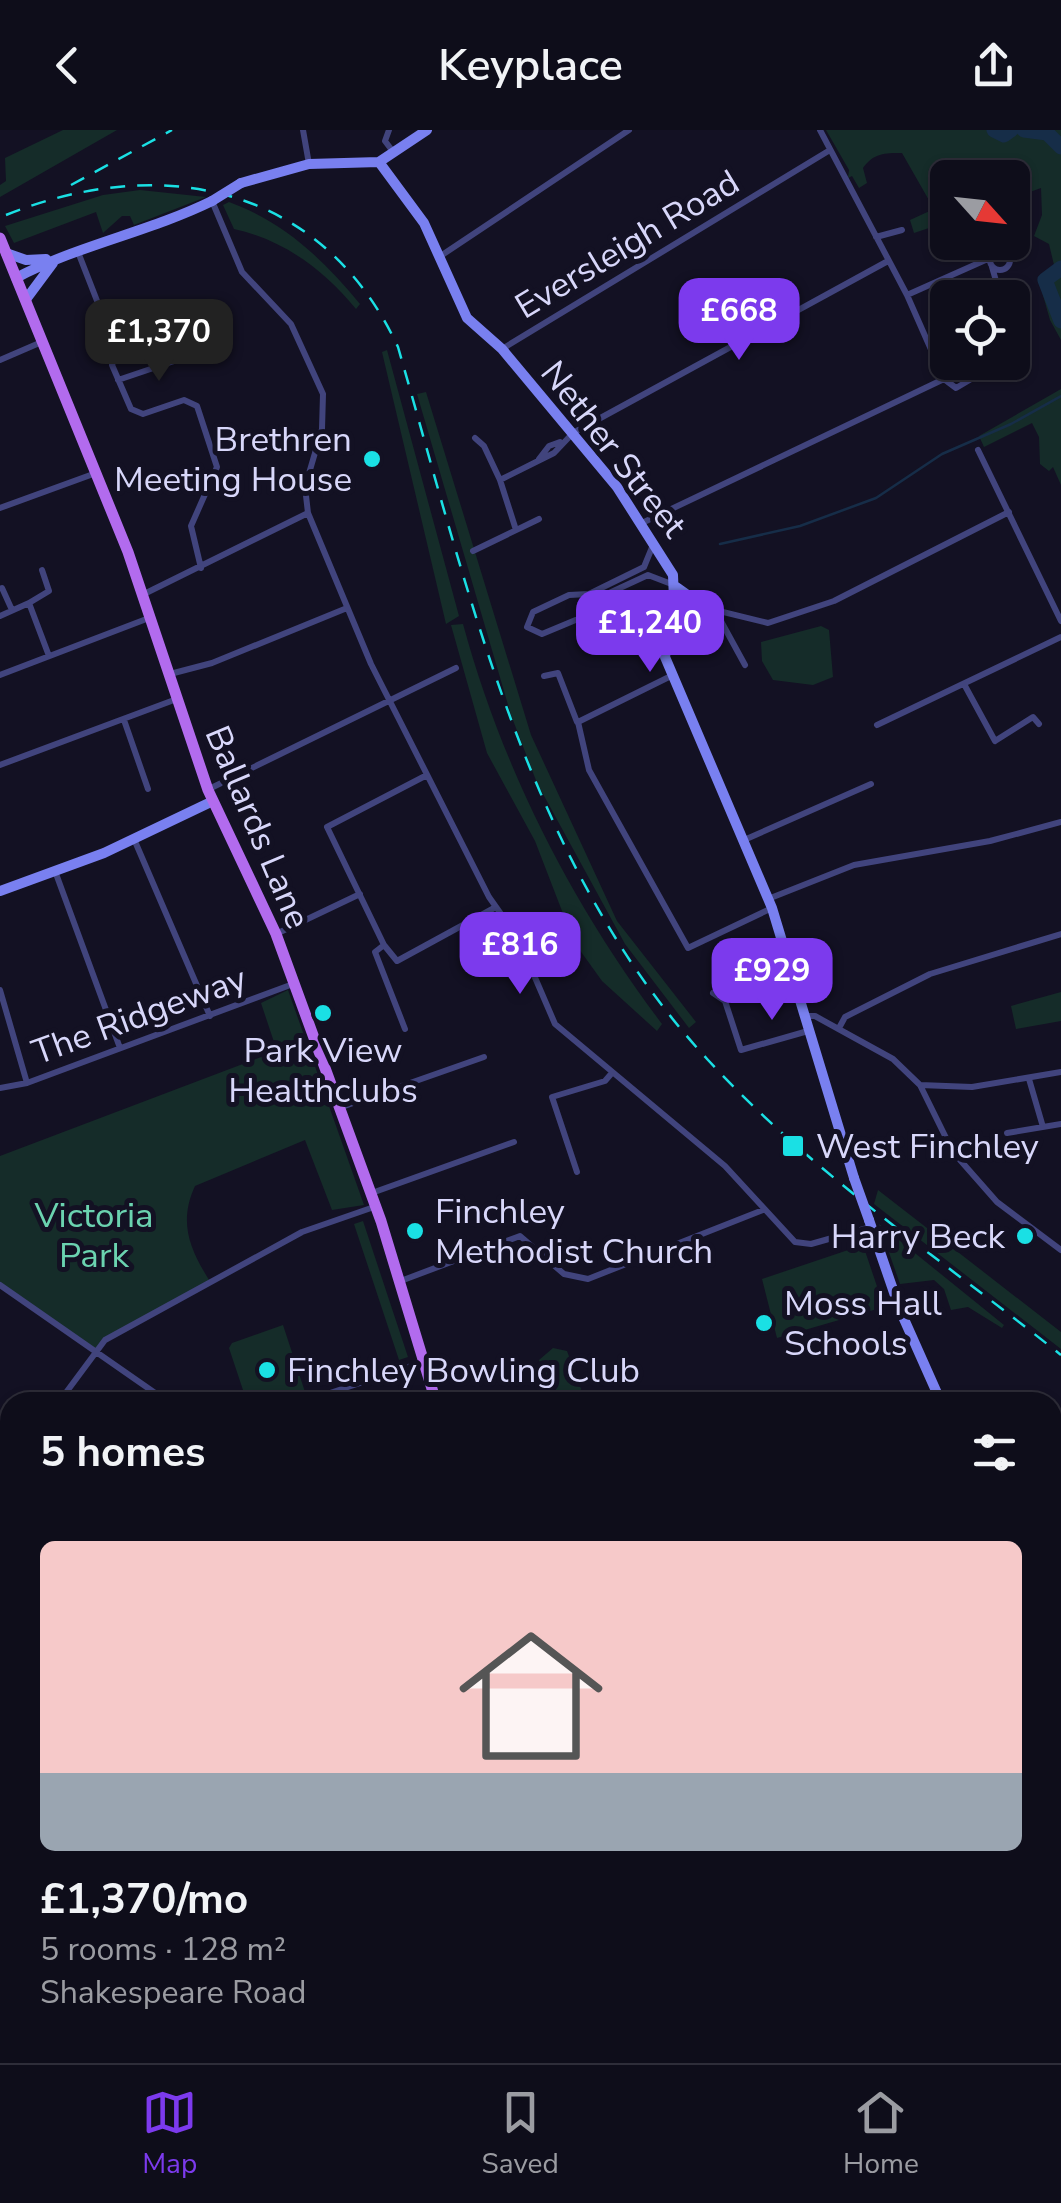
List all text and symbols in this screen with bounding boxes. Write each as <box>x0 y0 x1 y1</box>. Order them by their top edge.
text: Keyplace <box>438 35 623 96</box>
icon: back <box>40 38 95 93</box>
icon: share <box>966 38 1021 93</box>
street label: Eversleigh Road <box>507 159 748 330</box>
north arrow <box>930 160 1030 260</box>
map controls <box>930 160 1030 380</box>
pin: £668 <box>680 278 798 363</box>
button: locate <box>930 280 1030 380</box>
text: £668 <box>701 289 777 332</box>
pin: £1,370 <box>78 299 240 384</box>
text: £1,370 <box>107 310 211 353</box>
street label: Nether Street <box>530 351 698 548</box>
place label: Brethren Meeting House <box>114 416 352 503</box>
marker: Brethren Meeting House <box>361 448 383 470</box>
pin: £1,240 <box>569 590 731 675</box>
text: £1,240 <box>598 601 702 644</box>
street label: Ballards Lane <box>194 719 321 936</box>
pin: £816 <box>461 912 579 997</box>
text: £816 <box>482 923 558 966</box>
pin: £929 <box>713 938 831 1023</box>
text: £929 <box>734 949 810 992</box>
street label: The Ridgeway <box>25 955 253 1076</box>
marker: Park View Healthclubs <box>312 1002 334 1024</box>
place label: Park View Healthclubs <box>228 1027 418 1114</box>
place label: West Finchley <box>816 1123 1039 1170</box>
marker: West Finchley <box>780 1133 806 1159</box>
place label: Finchley Methodist Church <box>435 1188 713 1275</box>
park label: Victoria Park <box>33 1192 154 1279</box>
place label: Harry Beck <box>831 1213 1005 1260</box>
marker: Finchley Methodist Church <box>404 1220 426 1242</box>
marker: Harry Beck <box>1014 1225 1036 1247</box>
place label: Moss Hall Schools <box>784 1280 943 1367</box>
marker: Moss Hall Schools <box>753 1312 775 1334</box>
place label: Finchley Bowling Club <box>287 1347 640 1394</box>
marker: Finchley Bowling Club <box>256 1359 278 1381</box>
text: 5 homes <box>40 1424 205 1481</box>
icon: filters <box>967 1425 1022 1480</box>
icon: home <box>441 1606 621 1786</box>
text: £1,370/mo <box>40 1871 248 1928</box>
text: 5 rooms · 128 m² <box>40 1928 286 1971</box>
text: Shakespeare Road <box>40 1971 306 2014</box>
tab: Map <box>142 2085 197 2183</box>
tab: Saved <box>481 2085 559 2183</box>
tab: Home <box>843 2085 919 2183</box>

